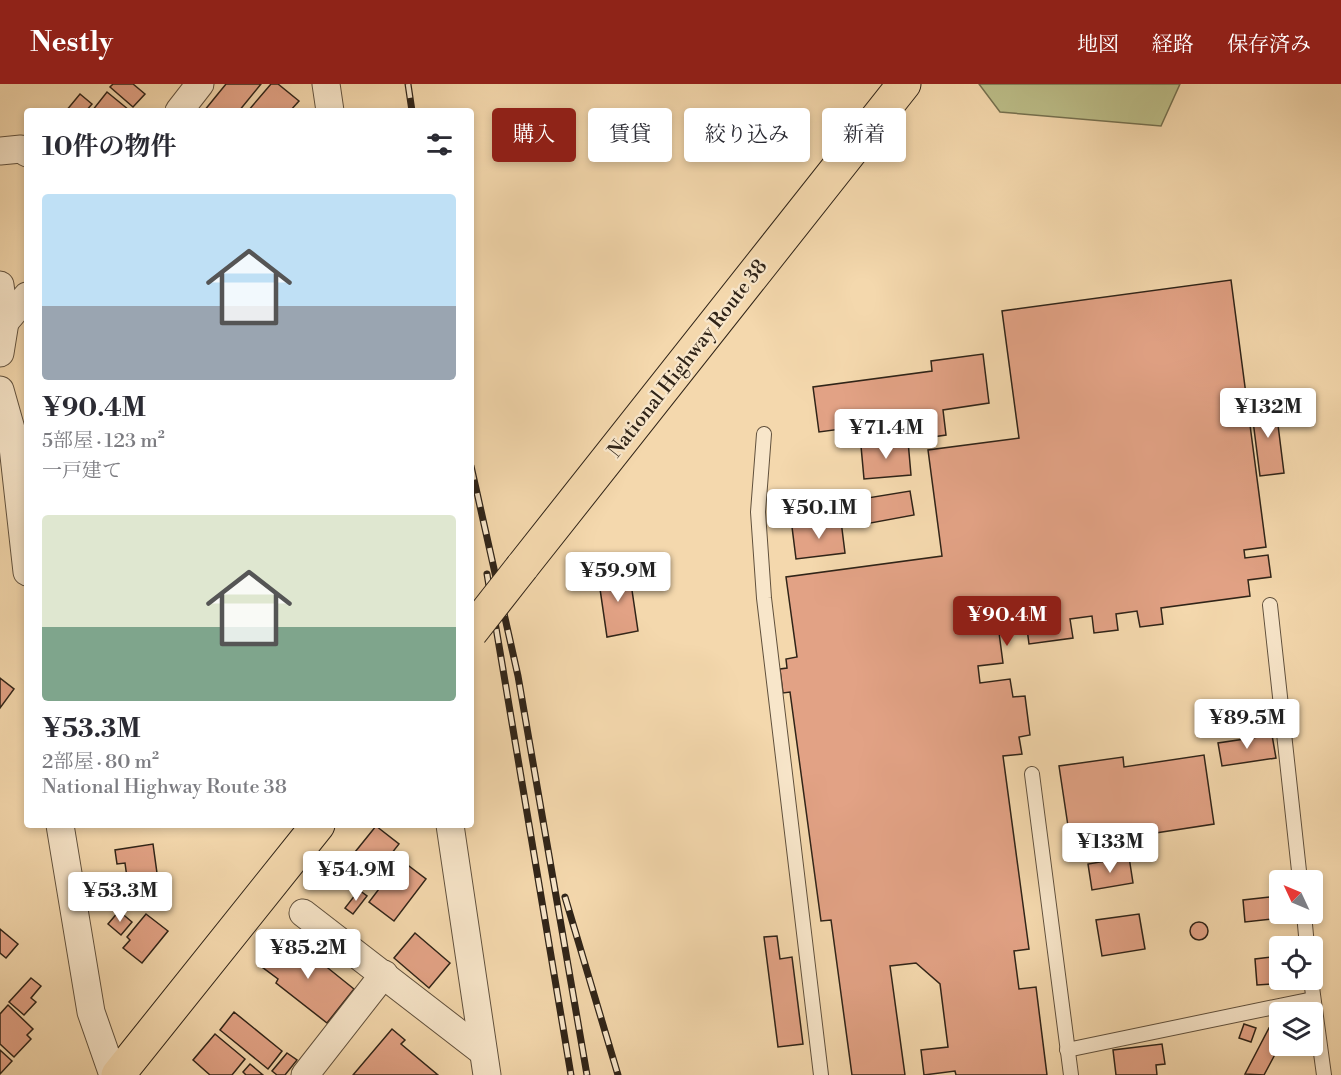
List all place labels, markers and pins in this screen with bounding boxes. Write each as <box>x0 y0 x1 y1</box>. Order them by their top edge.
pin: ¥132M <box>1226 388 1310 439</box>
pin: ¥71.4M <box>837 409 935 460</box>
pin: ¥50.1M <box>770 489 868 540</box>
pin: ¥59.9M <box>569 552 667 603</box>
pin: ¥90.4M <box>958 596 1056 647</box>
pin: ¥89.5M <box>1198 699 1296 750</box>
pin: ¥133M <box>1068 823 1152 874</box>
pin: ¥54.9M <box>307 851 405 902</box>
pin: ¥53.3M <box>71 872 169 923</box>
pin: ¥85.2M <box>259 929 357 980</box>

